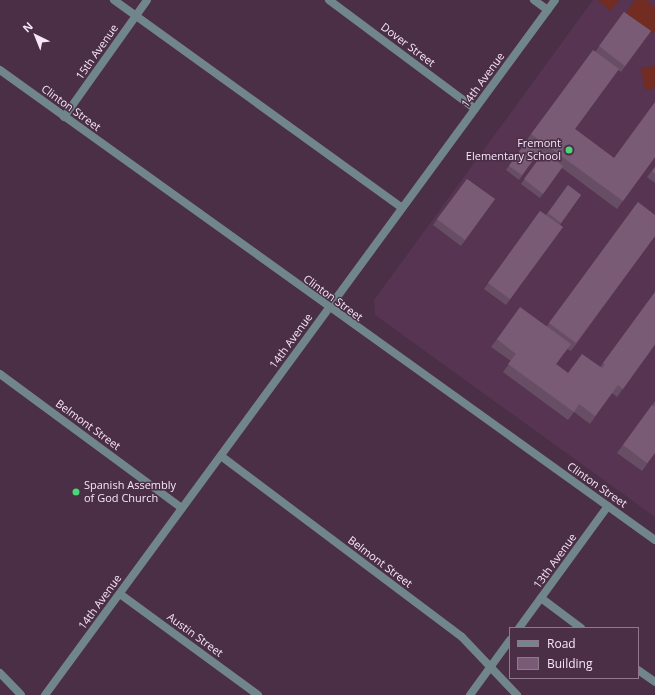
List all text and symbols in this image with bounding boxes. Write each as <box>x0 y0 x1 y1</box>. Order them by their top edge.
north arrow <box>16 16 56 56</box>
text: N <box>19 18 36 35</box>
street label: Dover Street <box>378 20 438 70</box>
street label: 15th Avenue <box>73 22 121 82</box>
street label: 14th Avenue <box>459 50 507 110</box>
street label: Clinton Street <box>39 82 103 134</box>
place label: Fremont Elementary School <box>466 137 561 163</box>
marker: Fremont Elementary School <box>564 145 574 155</box>
street label: Clinton Street <box>301 272 365 324</box>
street label: 14th Avenue <box>267 311 315 371</box>
street label: Belmont Street <box>53 397 123 453</box>
street label: Clinton Street <box>565 459 629 511</box>
place label: Spanish Assembly of God Church <box>84 479 176 505</box>
marker: Spanish Assembly of God Church <box>71 487 81 497</box>
street label: 13th Avenue <box>531 531 579 591</box>
street label: Belmont Street <box>345 534 415 590</box>
street label: 14th Avenue <box>76 572 124 632</box>
street label: Austin Street <box>164 610 226 660</box>
legend <box>509 627 639 679</box>
text: Road <box>547 635 576 652</box>
text: Building <box>547 655 592 672</box>

